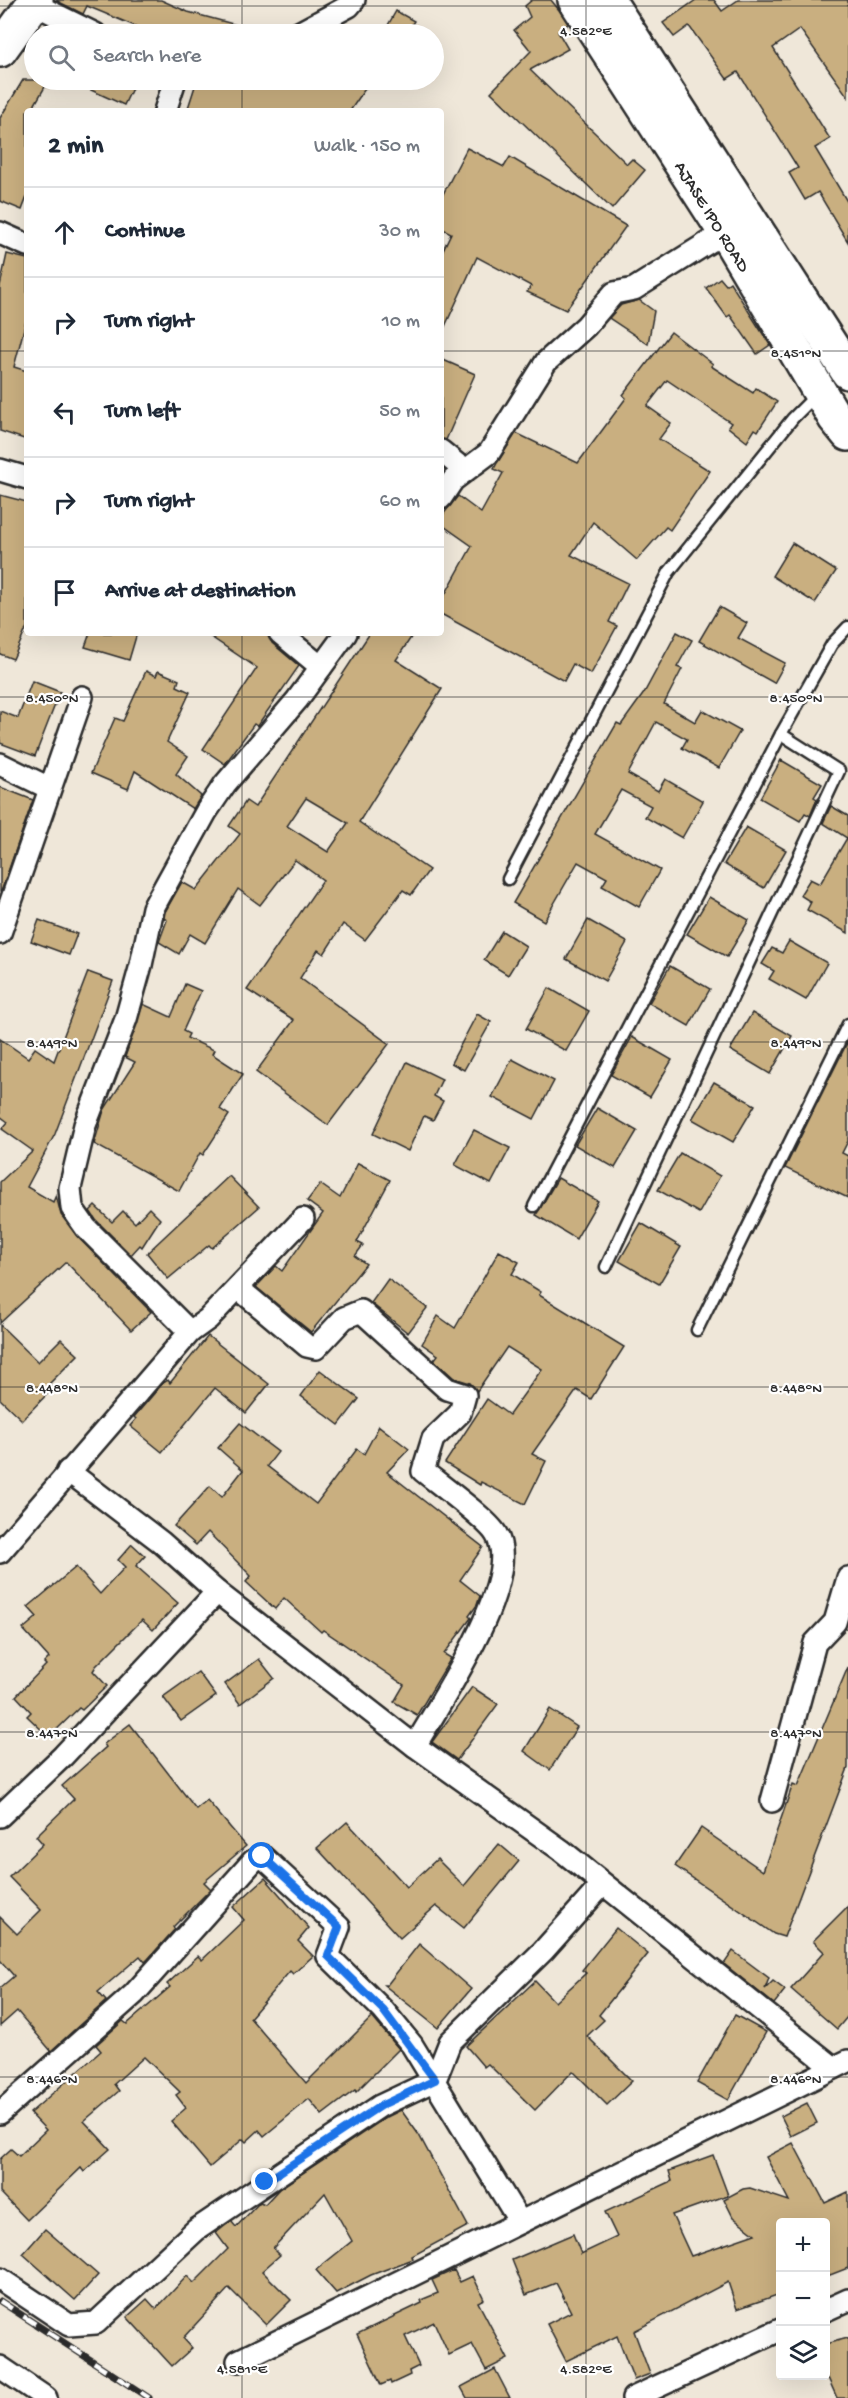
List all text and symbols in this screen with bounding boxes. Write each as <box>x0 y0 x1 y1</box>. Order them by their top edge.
text: 4.582°E <box>560 23 612 41</box>
search box <box>24 24 444 90</box>
icon: search <box>45 41 78 74</box>
text: Search here <box>93 44 201 70</box>
text: 2 min <box>48 132 103 163</box>
text: Walk · 150 m <box>314 136 420 159</box>
street label: AJASE IPO ROAD <box>668 158 753 277</box>
icon: ahead <box>48 216 81 249</box>
text: Continue <box>105 219 185 245</box>
text: 30 m <box>379 221 420 244</box>
icon: right <box>48 306 81 339</box>
text: Turn right <box>105 309 193 335</box>
text: 10 m <box>382 311 420 334</box>
text: 8.451°N <box>771 345 821 363</box>
icon: left <box>48 396 81 429</box>
text: Turn left <box>105 399 179 425</box>
text: 50 m <box>379 401 420 424</box>
icon: right <box>48 486 81 519</box>
text: Turn right <box>105 489 193 515</box>
text: 60 m <box>380 491 420 514</box>
icon: arrive <box>48 576 81 609</box>
text: Arrive at destination <box>105 579 295 605</box>
text: 8.450°N <box>26 690 79 708</box>
text: 8.450°N <box>770 690 823 708</box>
text: 8.449°N <box>26 1035 78 1053</box>
text: 8.449°N <box>770 1035 822 1053</box>
text: 8.448°N <box>26 1380 78 1398</box>
text: 8.448°N <box>770 1380 822 1398</box>
text: 8.447°N <box>26 1725 78 1743</box>
text: 8.447°N <box>770 1725 822 1743</box>
route start <box>248 1842 274 1868</box>
text: 8.446°N <box>26 2071 78 2089</box>
text: 8.446°N <box>770 2071 822 2089</box>
route end <box>251 2168 277 2194</box>
map controls <box>776 2218 830 2380</box>
button: + <box>776 2218 830 2272</box>
button: − <box>776 2272 830 2326</box>
button: layers <box>776 2326 830 2380</box>
text: 4.581°E <box>217 2361 268 2379</box>
text: 4.582°E <box>560 2361 612 2379</box>

